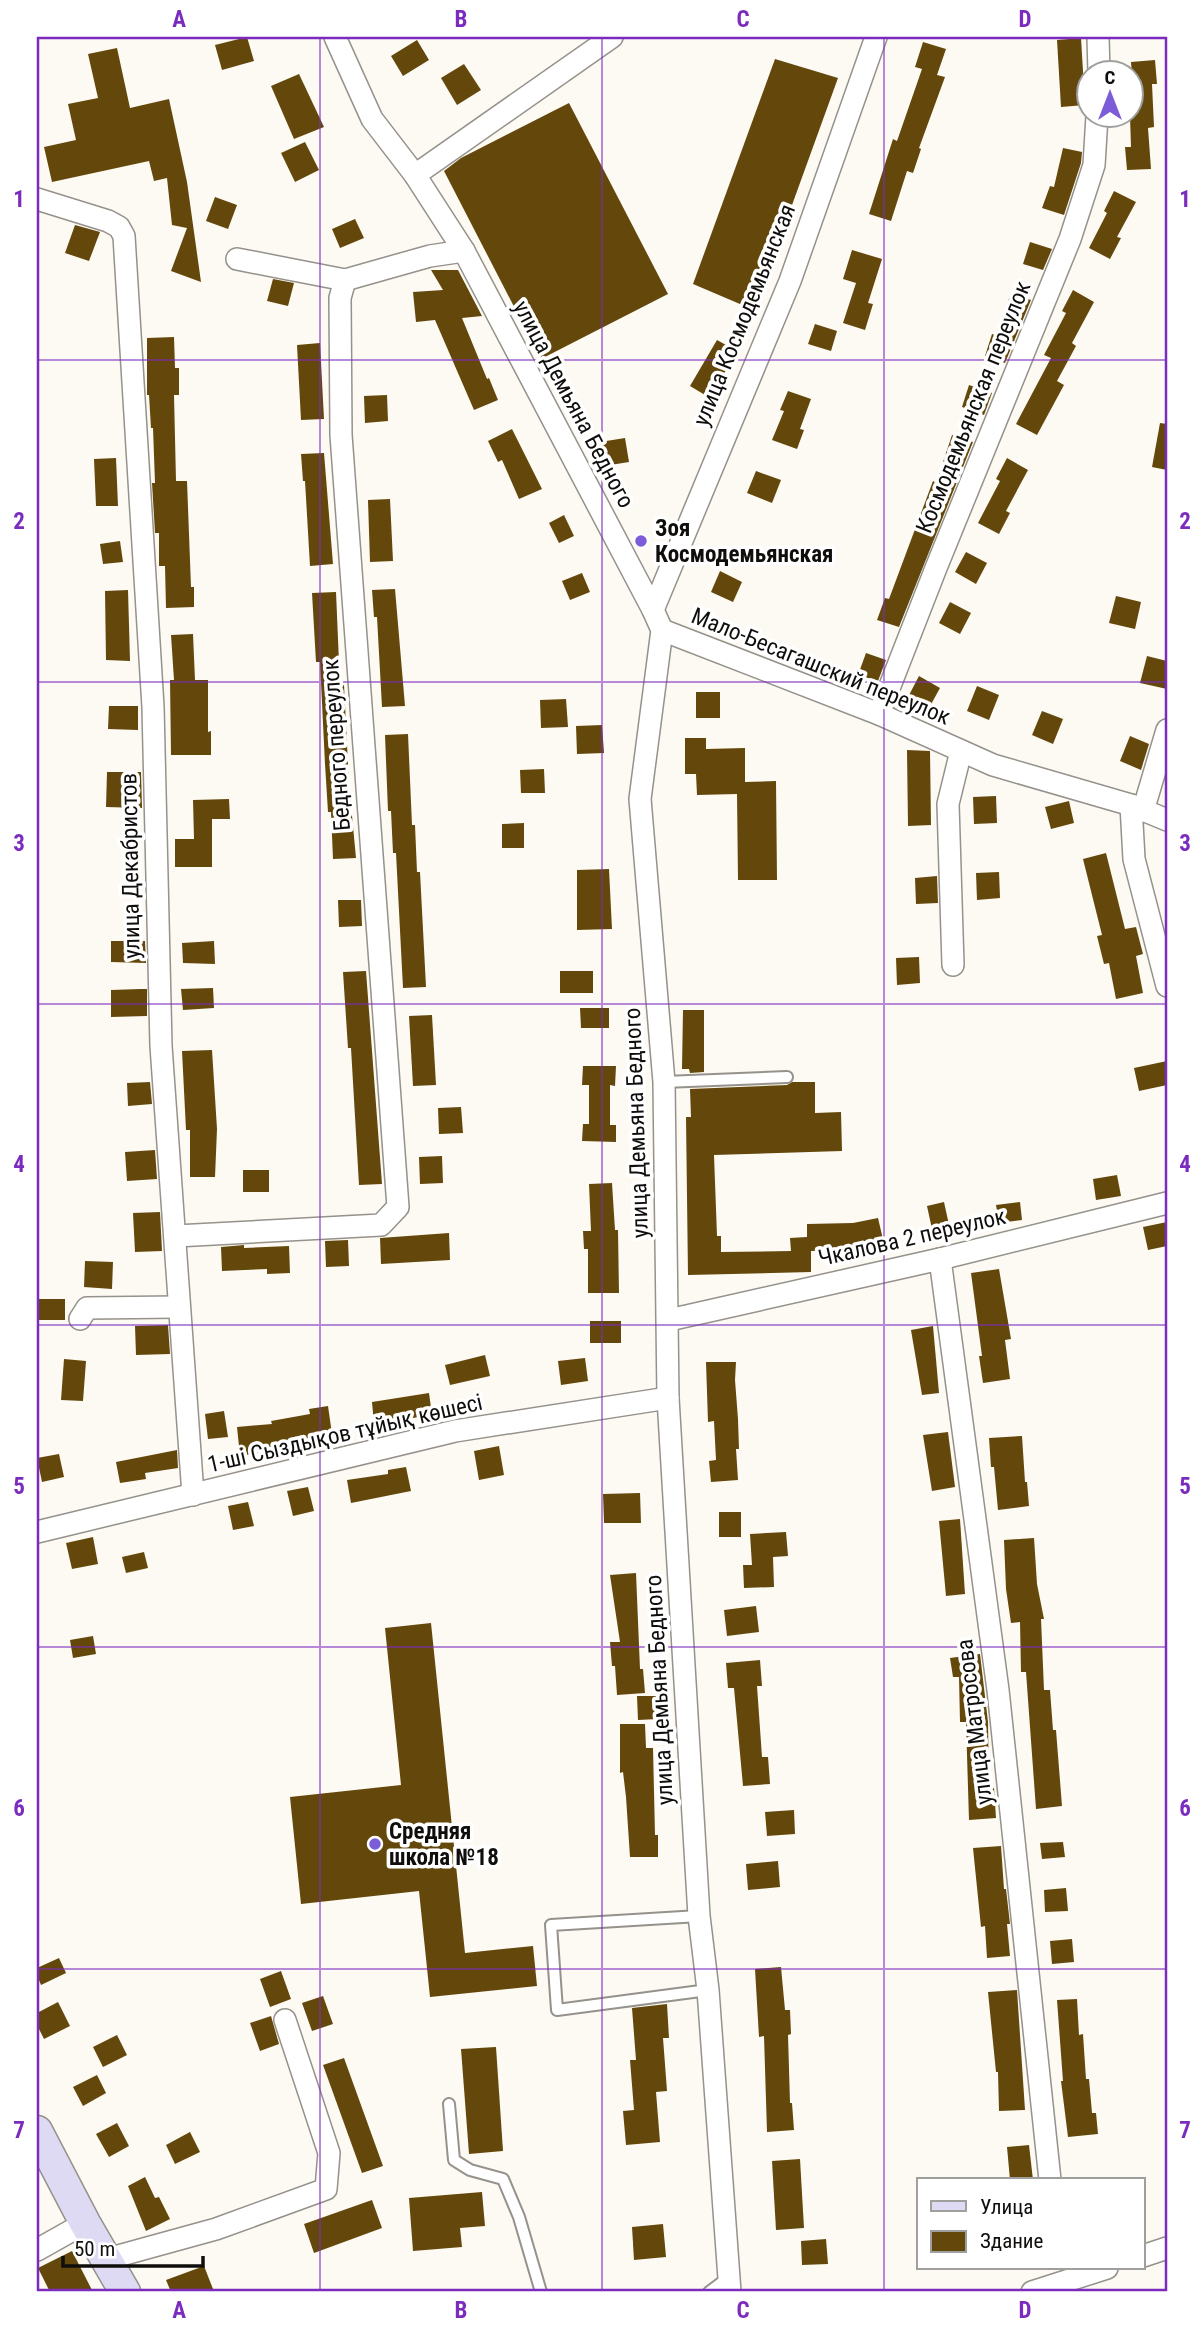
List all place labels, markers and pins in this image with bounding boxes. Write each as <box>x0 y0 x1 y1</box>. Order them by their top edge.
place label: Зоя Космодемьянская <box>655 515 833 568</box>
marker: Зоя Космодемьянская <box>633 533 649 549</box>
place label: Средняя школа №18 <box>389 1818 499 1871</box>
marker: Средняя школа №18 <box>367 1836 383 1852</box>

